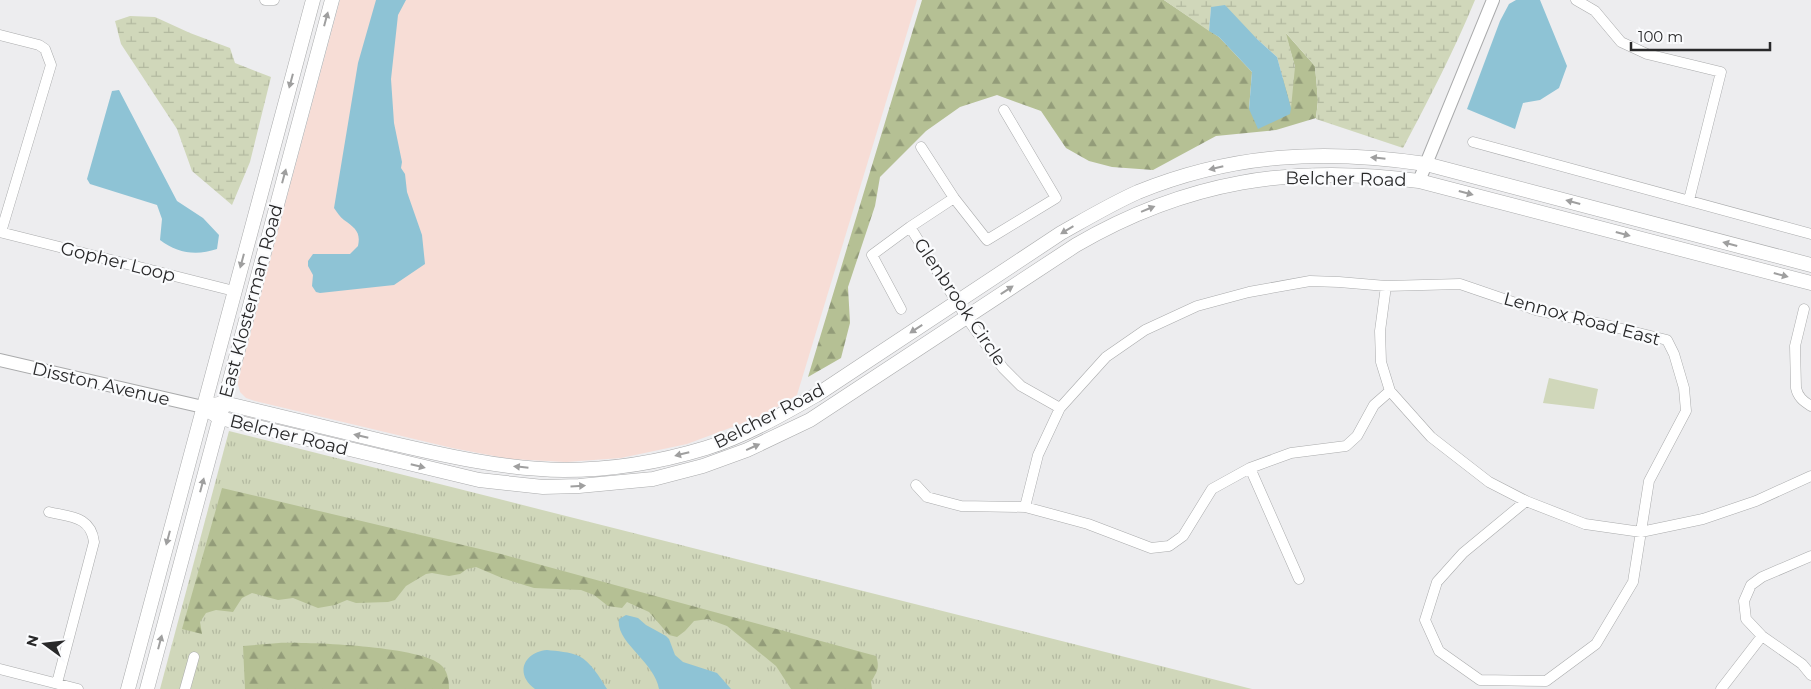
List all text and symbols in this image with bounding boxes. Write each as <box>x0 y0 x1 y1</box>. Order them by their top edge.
one-way arrow <box>323 11 331 26</box>
scale bar <box>1631 20 1770 52</box>
text: 100 m <box>1638 27 1683 46</box>
one-way arrow <box>287 73 295 88</box>
one-way arrow <box>1369 154 1385 162</box>
one-way arrow <box>1209 164 1224 172</box>
street label: Belcher Road <box>1285 167 1407 191</box>
one-way arrow <box>281 168 289 183</box>
one-way arrow <box>1459 189 1474 197</box>
one-way arrow <box>1565 198 1580 206</box>
street label: East Klosterman Road <box>215 202 287 400</box>
one-way arrow <box>1140 205 1155 212</box>
one-way arrow <box>1060 225 1073 234</box>
one-way arrow <box>1616 230 1631 238</box>
street label: Glenbrook Circle <box>909 234 1011 370</box>
street label: Gopher Loop <box>58 237 178 287</box>
one-way arrow <box>1722 239 1737 247</box>
one-way arrow <box>238 254 246 269</box>
one-way arrow <box>1773 271 1788 279</box>
one-way arrow <box>1000 285 1014 295</box>
street label: Lennox Road East <box>1501 287 1663 351</box>
one-way arrow <box>909 324 923 334</box>
street label: Disston Avenue <box>30 357 172 411</box>
street label: Belcher Road <box>710 379 828 453</box>
street label: Belcher Road <box>227 410 351 460</box>
one-way arrow <box>354 432 369 440</box>
one-way arrow <box>746 443 760 451</box>
one-way arrow <box>674 450 689 458</box>
one-way arrow <box>410 462 425 470</box>
one-way arrow <box>512 463 528 471</box>
one-way arrow <box>198 477 206 493</box>
one-way arrow <box>570 482 586 490</box>
one-way arrow <box>164 531 172 546</box>
north arrow <box>20 619 70 669</box>
text: N <box>22 633 43 648</box>
one-way arrow <box>156 634 164 649</box>

